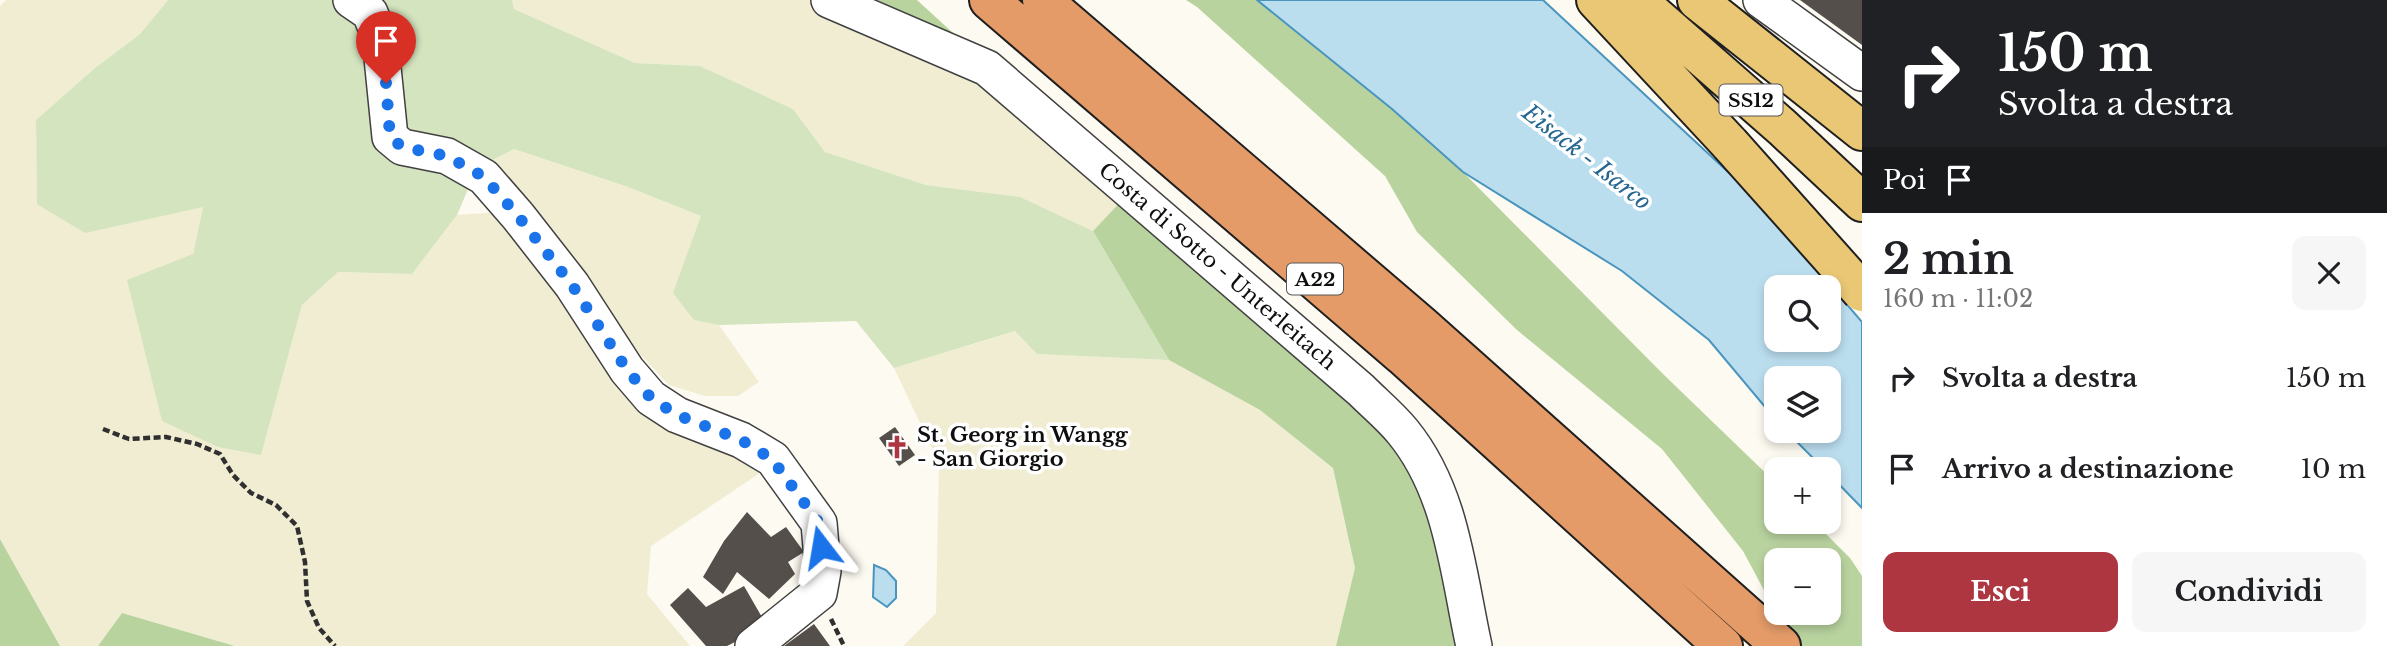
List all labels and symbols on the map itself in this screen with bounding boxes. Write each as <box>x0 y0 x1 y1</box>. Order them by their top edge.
pin <box>356 11 416 83</box>
road number: SS12 <box>1720 85 1782 116</box>
water label: Eisack - Isarco <box>1516 98 1657 216</box>
street label: Costa di Sotto - Unterleitach <box>1093 157 1341 376</box>
road number: A22 <box>1287 264 1343 294</box>
place label: St. Georg in Wangg - San Giorgio <box>917 422 1129 472</box>
church icon: St. Georg in Wangg - San Giorgio <box>883 433 911 461</box>
position arrow <box>784 510 858 584</box>

